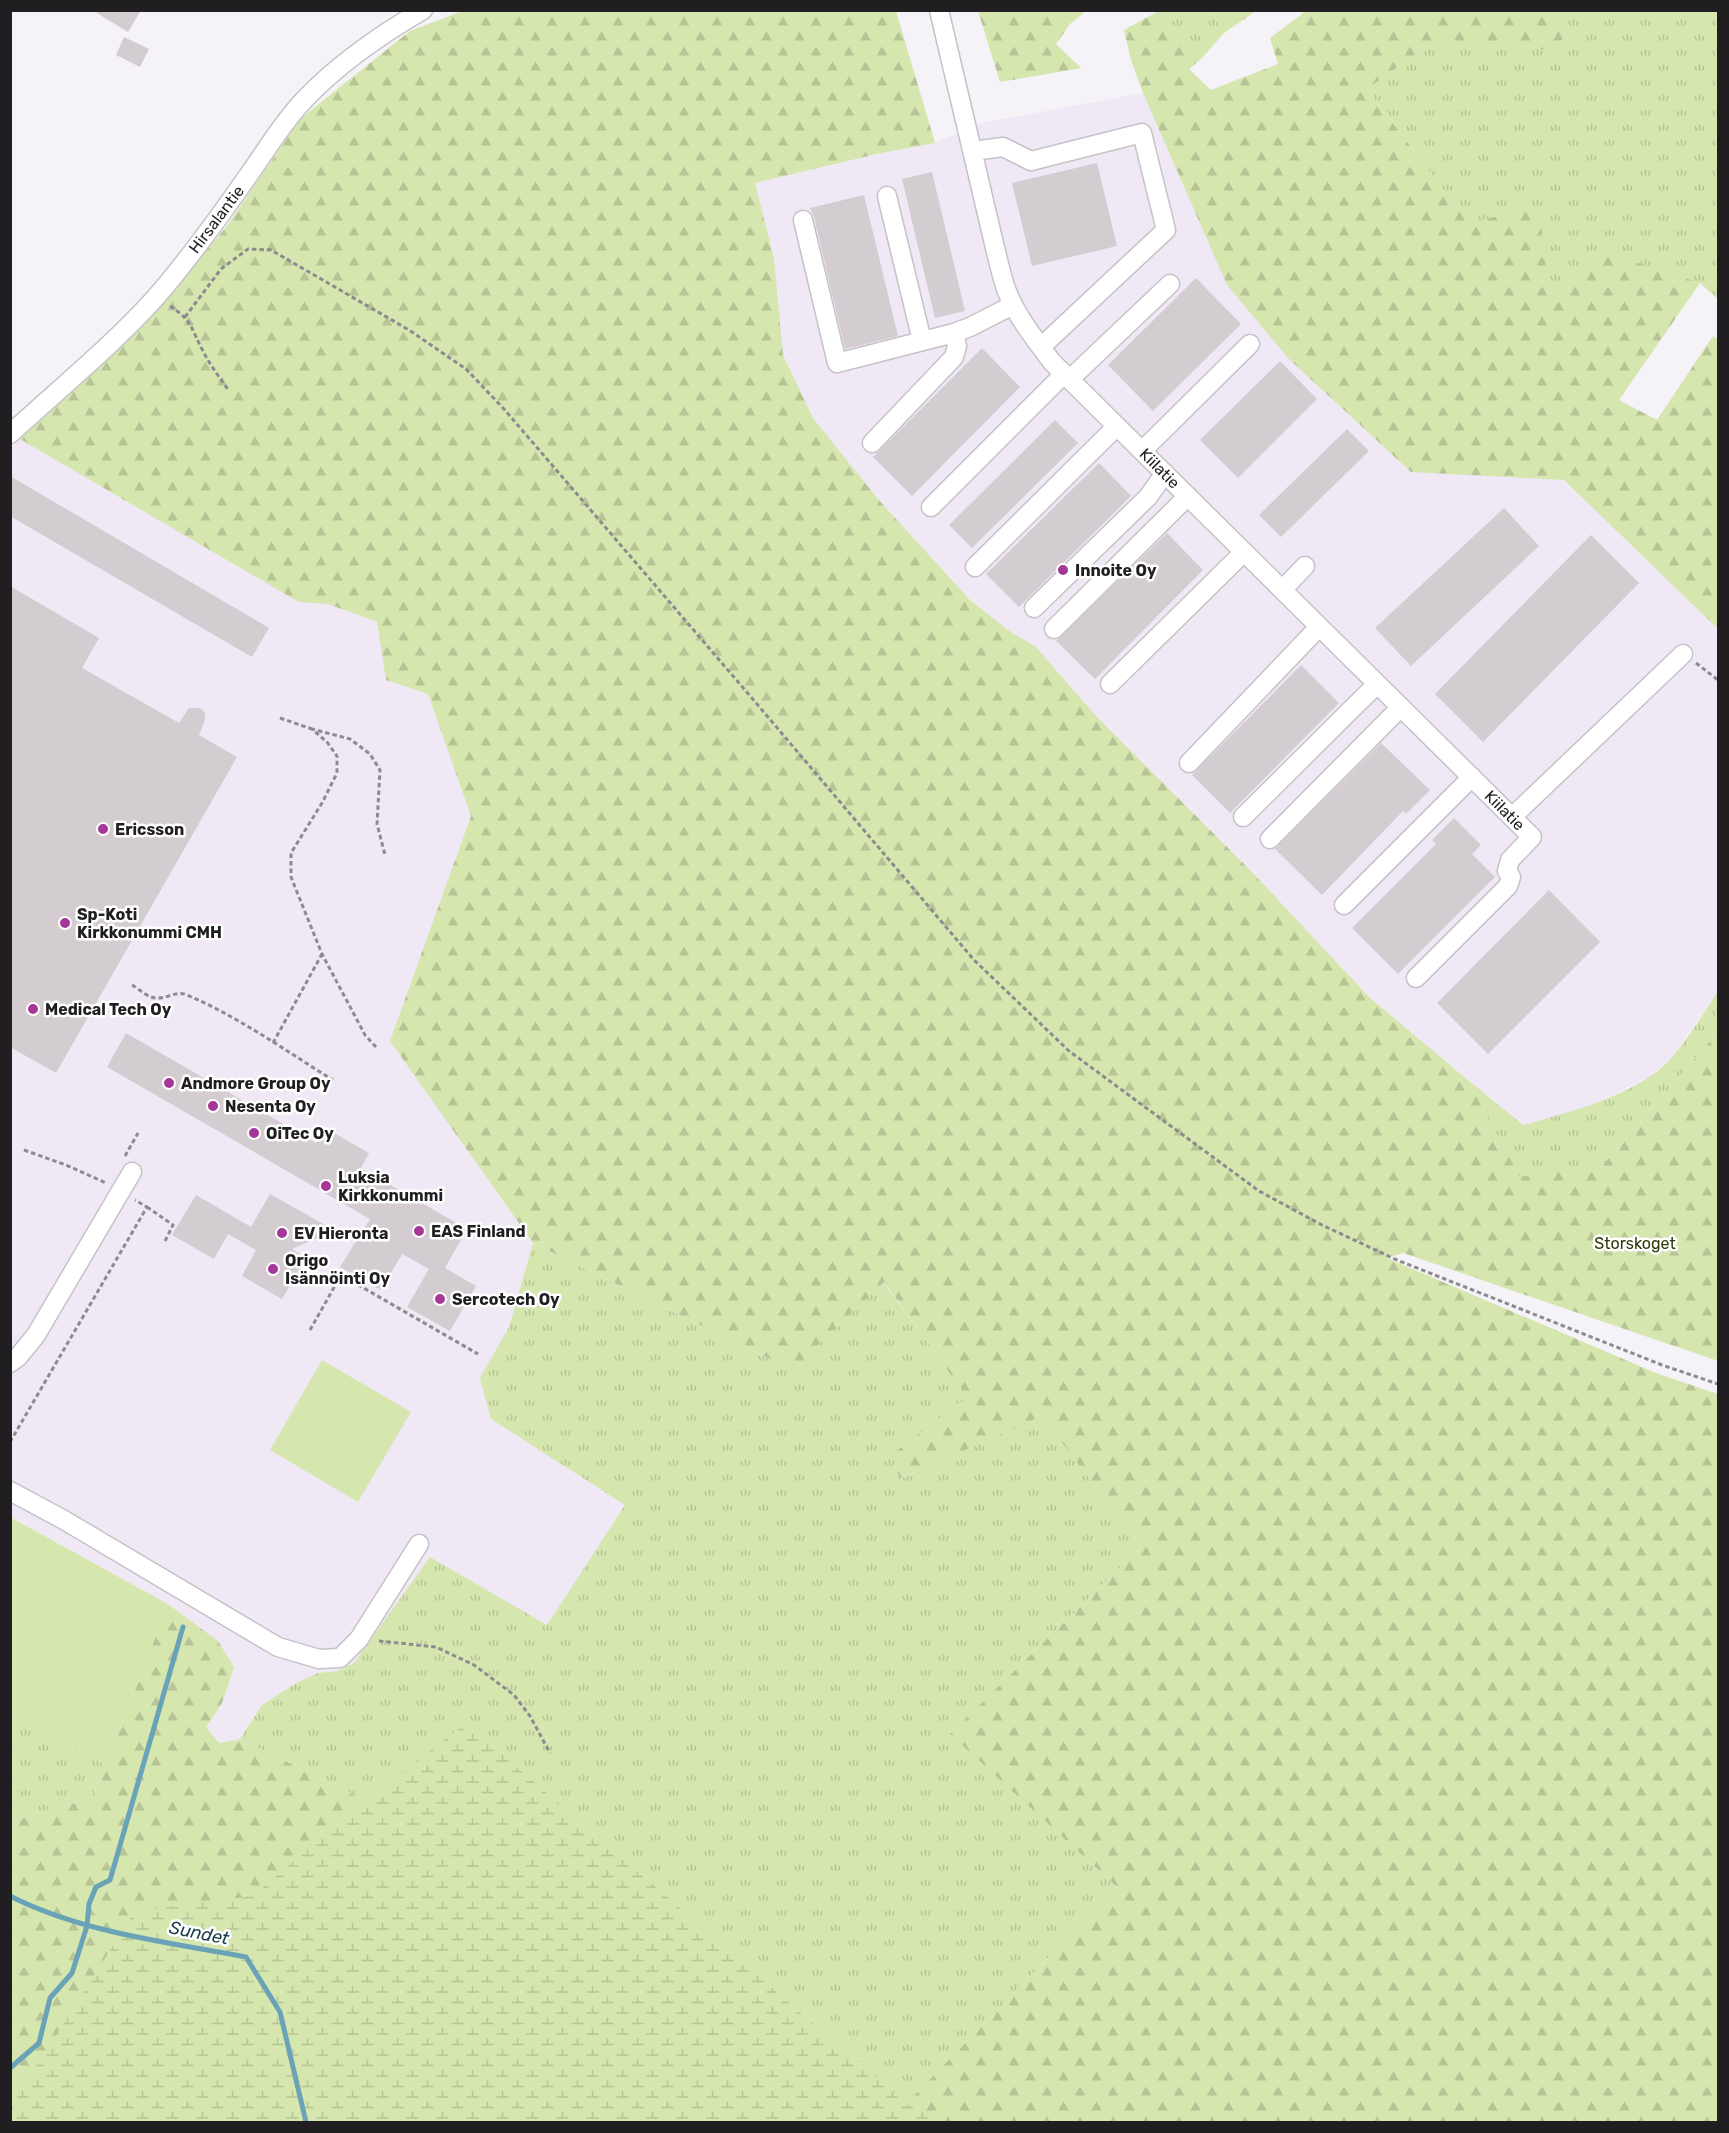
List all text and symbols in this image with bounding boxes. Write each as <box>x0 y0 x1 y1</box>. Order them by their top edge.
street label: Hirsalantie <box>185 182 248 257</box>
street label: Kiilatie <box>1136 444 1184 492</box>
place label: Innoite Oy <box>1075 561 1157 580</box>
marker: Innoite Oy <box>1056 563 1070 577</box>
street label: Kiilatie <box>1481 786 1529 834</box>
place label: Ericsson <box>115 820 184 839</box>
marker: Ericsson <box>96 822 110 836</box>
place label: Sp-Koti Kirkkonummi CMH <box>77 905 222 942</box>
marker: Sp-Koti Kirkkonummi CMH <box>58 916 72 930</box>
place label: Medical Tech Oy <box>45 1000 172 1019</box>
marker: Medical Tech Oy <box>26 1002 40 1016</box>
place label: Andmore Group Oy <box>181 1074 331 1093</box>
marker: Andmore Group Oy <box>162 1076 176 1090</box>
place label: Nesenta Oy <box>225 1097 316 1116</box>
marker: Nesenta Oy <box>206 1099 220 1113</box>
place label: OiTec Oy <box>266 1124 334 1143</box>
marker: OiTec Oy <box>247 1126 261 1140</box>
place label: Luksia Kirkkonummi <box>338 1168 443 1205</box>
marker: Luksia Kirkkonummi <box>319 1179 333 1193</box>
place label: EAS Finland <box>431 1222 526 1241</box>
place label: EV Hieronta <box>294 1224 388 1243</box>
marker: EAS Finland <box>412 1224 426 1238</box>
marker: EV Hieronta <box>275 1226 289 1240</box>
park label: Storskoget <box>1594 1234 1676 1253</box>
place label: Origo Isännöinti Oy <box>285 1251 390 1288</box>
marker: Origo Isännöinti Oy <box>266 1262 280 1276</box>
place label: Sercotech Oy <box>452 1290 560 1309</box>
marker: Sercotech Oy <box>433 1292 447 1306</box>
water label: Sundet <box>167 1916 232 1950</box>

